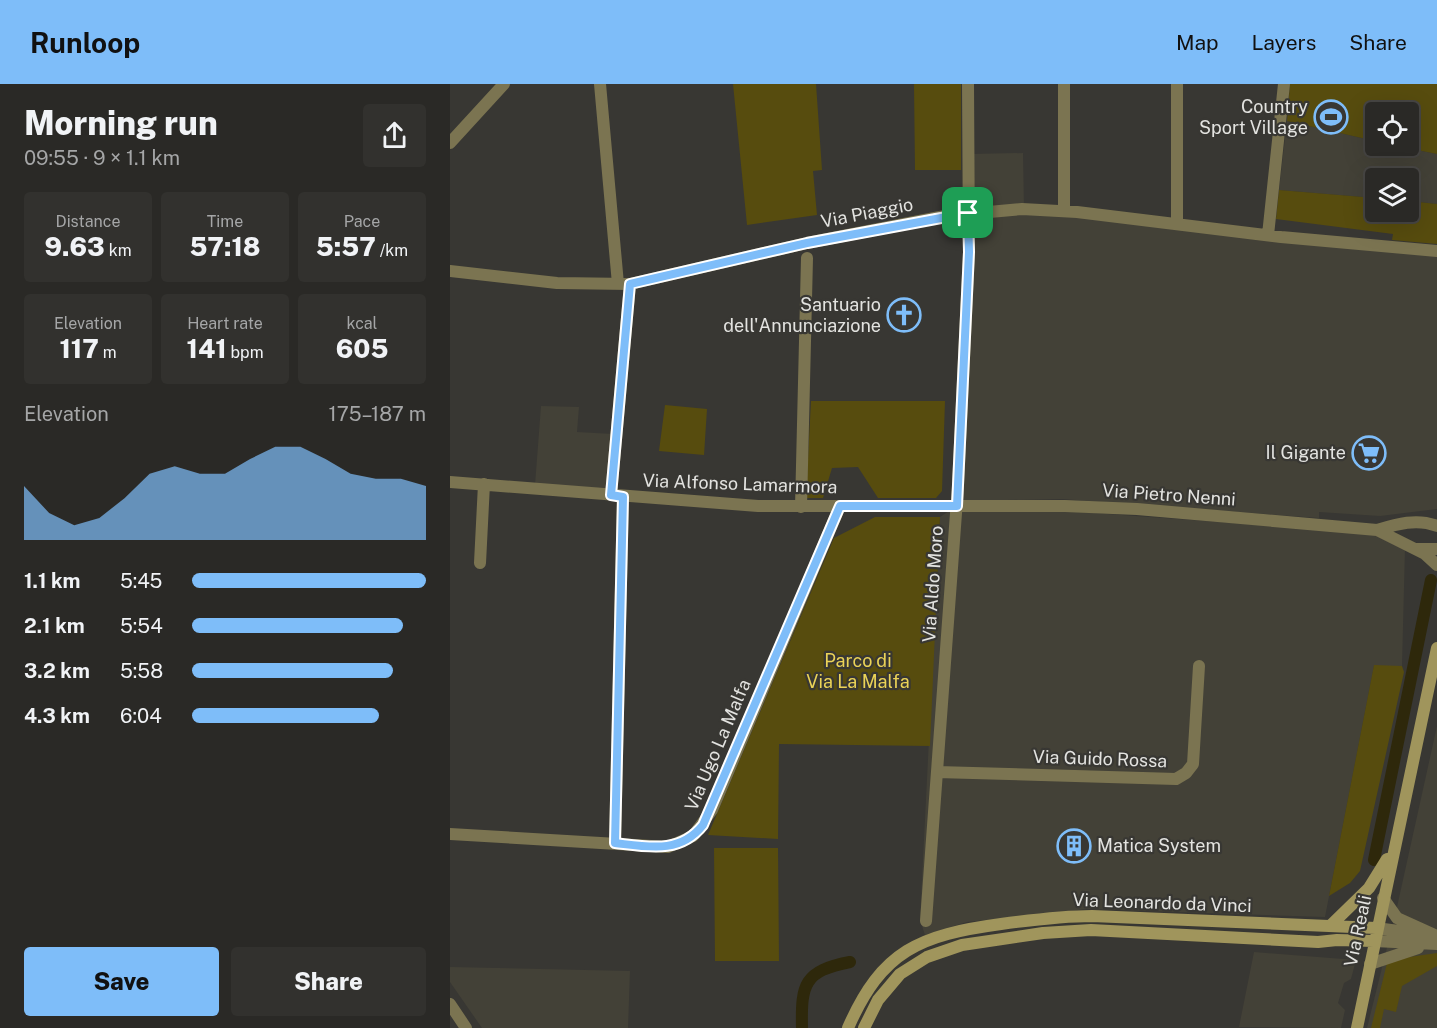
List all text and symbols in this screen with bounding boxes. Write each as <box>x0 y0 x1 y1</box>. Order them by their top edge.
text: Runloop <box>30 26 140 59</box>
text: Map <box>1176 30 1219 55</box>
text: Layers <box>1252 30 1316 55</box>
text: Share <box>1349 30 1407 55</box>
place label: Country Sport Village <box>1199 96 1308 138</box>
sports icon: Country Sport Village <box>1313 99 1349 135</box>
map controls <box>1365 102 1419 222</box>
button: locate <box>1365 102 1419 156</box>
text: Morning run <box>24 104 218 142</box>
button: share <box>363 104 426 167</box>
text: 09:55 · 9 × 1.1 km <box>24 146 180 170</box>
button: layers <box>1365 168 1419 222</box>
pin <box>942 187 993 238</box>
street label: Via Piaggio <box>819 193 915 232</box>
icon: arrive <box>951 196 984 229</box>
text: Distance <box>56 212 120 231</box>
text: Time <box>207 212 243 231</box>
text: Pace <box>344 212 380 231</box>
text: 9.63 <box>44 231 105 262</box>
text: 57:18 <box>189 231 261 262</box>
text: 5:57 <box>316 231 376 262</box>
text: km <box>105 241 132 260</box>
text: /km <box>376 241 408 260</box>
place label: Santuario dell'Annunciazione <box>723 294 881 336</box>
church icon: Santuario dell'Annunciazione <box>886 297 922 333</box>
text: Elevation <box>54 314 122 333</box>
text: Heart rate <box>187 314 263 333</box>
text: kcal <box>347 314 377 333</box>
text: 117 <box>59 333 99 364</box>
text: 141 <box>187 333 227 364</box>
text: 605 <box>336 333 388 364</box>
text: m <box>99 343 117 362</box>
text: bpm <box>227 343 263 362</box>
text: Elevation <box>24 402 109 426</box>
text: 175–187 m <box>329 402 426 426</box>
supermarket icon: Il Gigante <box>1351 435 1387 471</box>
place label: Il Gigante <box>1266 442 1346 463</box>
street label: Via Alfonso Lamarmora <box>642 470 838 497</box>
street label: Via Pietro Nenni <box>1102 479 1237 510</box>
street label: Via Aldo Moro <box>918 525 947 643</box>
text: 1.1 km <box>24 569 81 593</box>
text: 5:45 <box>120 569 162 593</box>
text: 2.1 km <box>24 614 85 638</box>
text: 5:54 <box>120 614 163 638</box>
park label: Parco di Via La Malfa <box>806 650 910 692</box>
text: 3.2 km <box>24 659 90 683</box>
text: 5:58 <box>120 659 163 683</box>
street label: Via Ugo La Malfa <box>680 676 755 814</box>
text: 4.3 km <box>24 704 90 728</box>
text: 6:04 <box>120 704 162 728</box>
street label: Via Guido Rossa <box>1032 746 1168 771</box>
building icon: Matica System <box>1056 828 1092 864</box>
place label: Matica System <box>1097 835 1221 856</box>
street label: Via Leonardo da Vinci <box>1072 889 1252 916</box>
street label: Via Reali <box>1340 893 1375 969</box>
button: Save <box>24 947 219 1016</box>
button: Share <box>231 947 426 1016</box>

